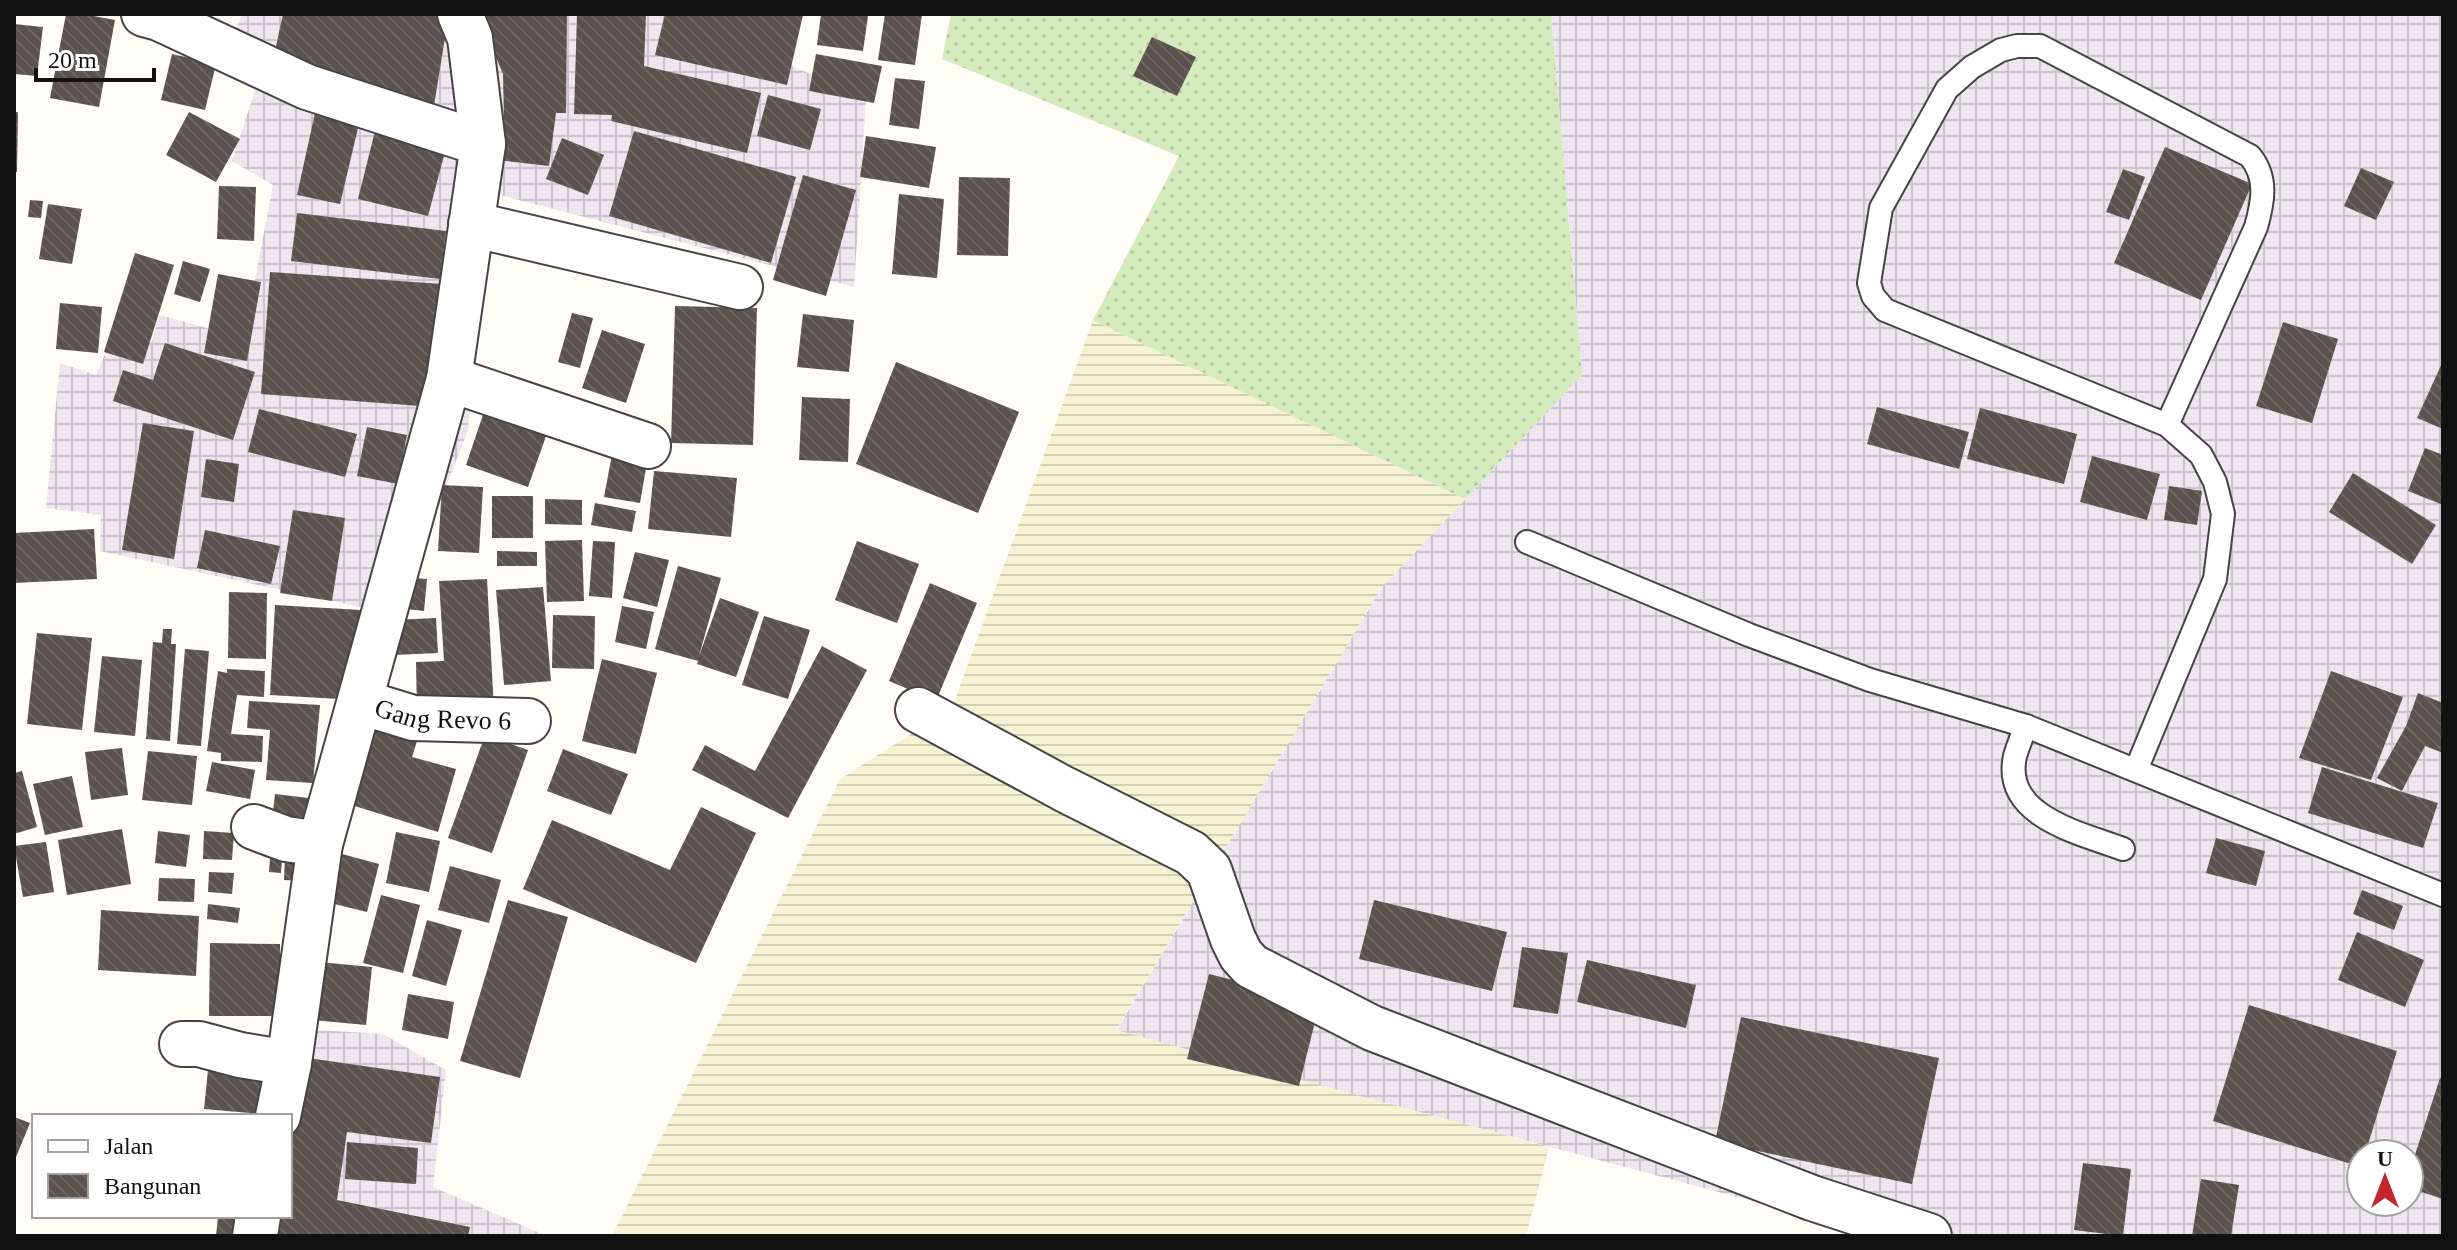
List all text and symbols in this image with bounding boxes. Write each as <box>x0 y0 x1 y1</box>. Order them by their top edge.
scale bar <box>36 32 154 82</box>
text: 20 m <box>48 47 97 73</box>
street label: Gang Revo 6 <box>371 693 512 736</box>
legend <box>32 1114 292 1218</box>
text: Jalan <box>104 1133 153 1159</box>
north arrow <box>2345 1138 2425 1218</box>
text: U <box>2377 1146 2393 1171</box>
text: Bangunan <box>104 1173 201 1199</box>

